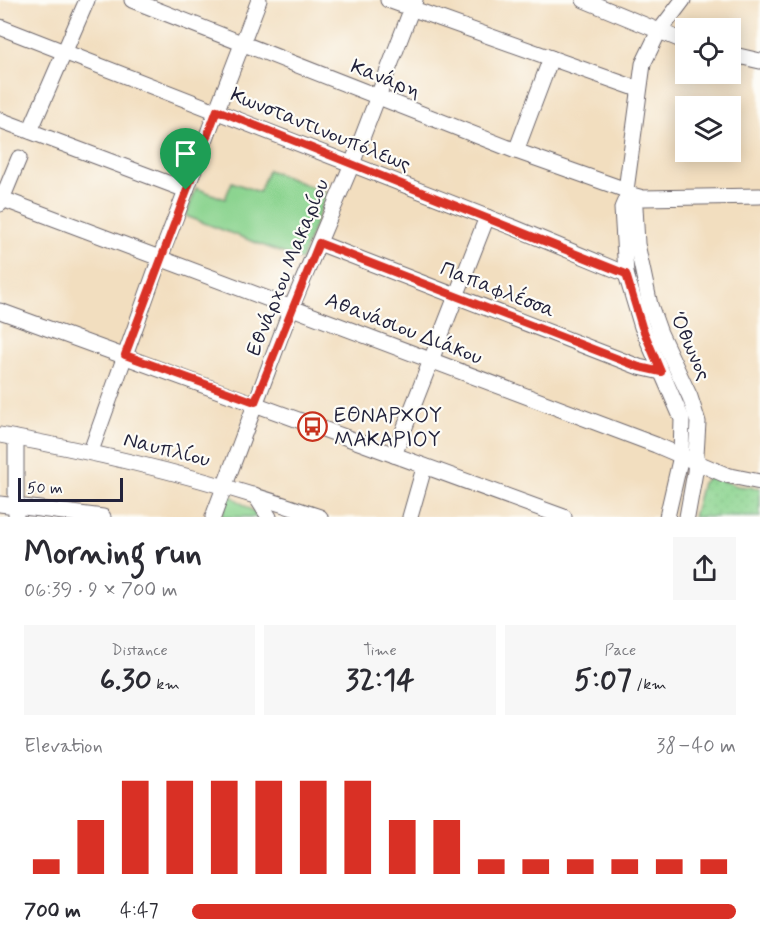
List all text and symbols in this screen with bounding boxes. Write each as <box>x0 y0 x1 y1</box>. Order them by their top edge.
map controls <box>675 18 741 162</box>
button: locate <box>675 18 741 84</box>
street label: Κανάρη <box>347 53 425 105</box>
street label: Κωνσταντινουπόλεως <box>226 81 415 179</box>
button: layers <box>675 96 741 162</box>
pin <box>160 128 211 190</box>
icon: arrive <box>169 137 202 170</box>
street label: Εθνάρχου Μακαρίου <box>240 175 336 360</box>
street label: Παπαφλέσσα <box>436 254 560 325</box>
street label: Αθανάσιου Διάκου <box>321 286 486 372</box>
street label: Όθωνος <box>663 308 717 385</box>
place label: ΕΘΝΑΡΧΟΥ ΜΑΚΑΡΙΟΥ <box>334 402 442 454</box>
bus stop icon: ΕΘΝΑΡΧΟΥ ΜΑΚΑΡΙΟΥ <box>297 411 329 443</box>
street label: Ναυπλίου <box>120 426 213 474</box>
scale bar <box>18 475 123 502</box>
text: 50 m <box>27 478 63 499</box>
text: Morning run <box>24 532 202 576</box>
button: share <box>673 537 736 600</box>
text: 06:39 · 9 × 700 m <box>24 577 178 604</box>
text: Distance <box>112 640 168 661</box>
text: Time <box>363 640 397 661</box>
text: Pace <box>604 640 636 661</box>
text: 6.30 <box>100 661 152 700</box>
text: 32:14 <box>345 661 415 700</box>
text: 5:07 <box>574 661 632 700</box>
text: km <box>152 674 180 695</box>
text: /km <box>632 674 667 695</box>
text: Elevation <box>24 733 103 760</box>
text: 38–40 m <box>656 733 736 760</box>
text: 700 m <box>24 898 81 925</box>
text: 4:47 <box>120 898 159 925</box>

